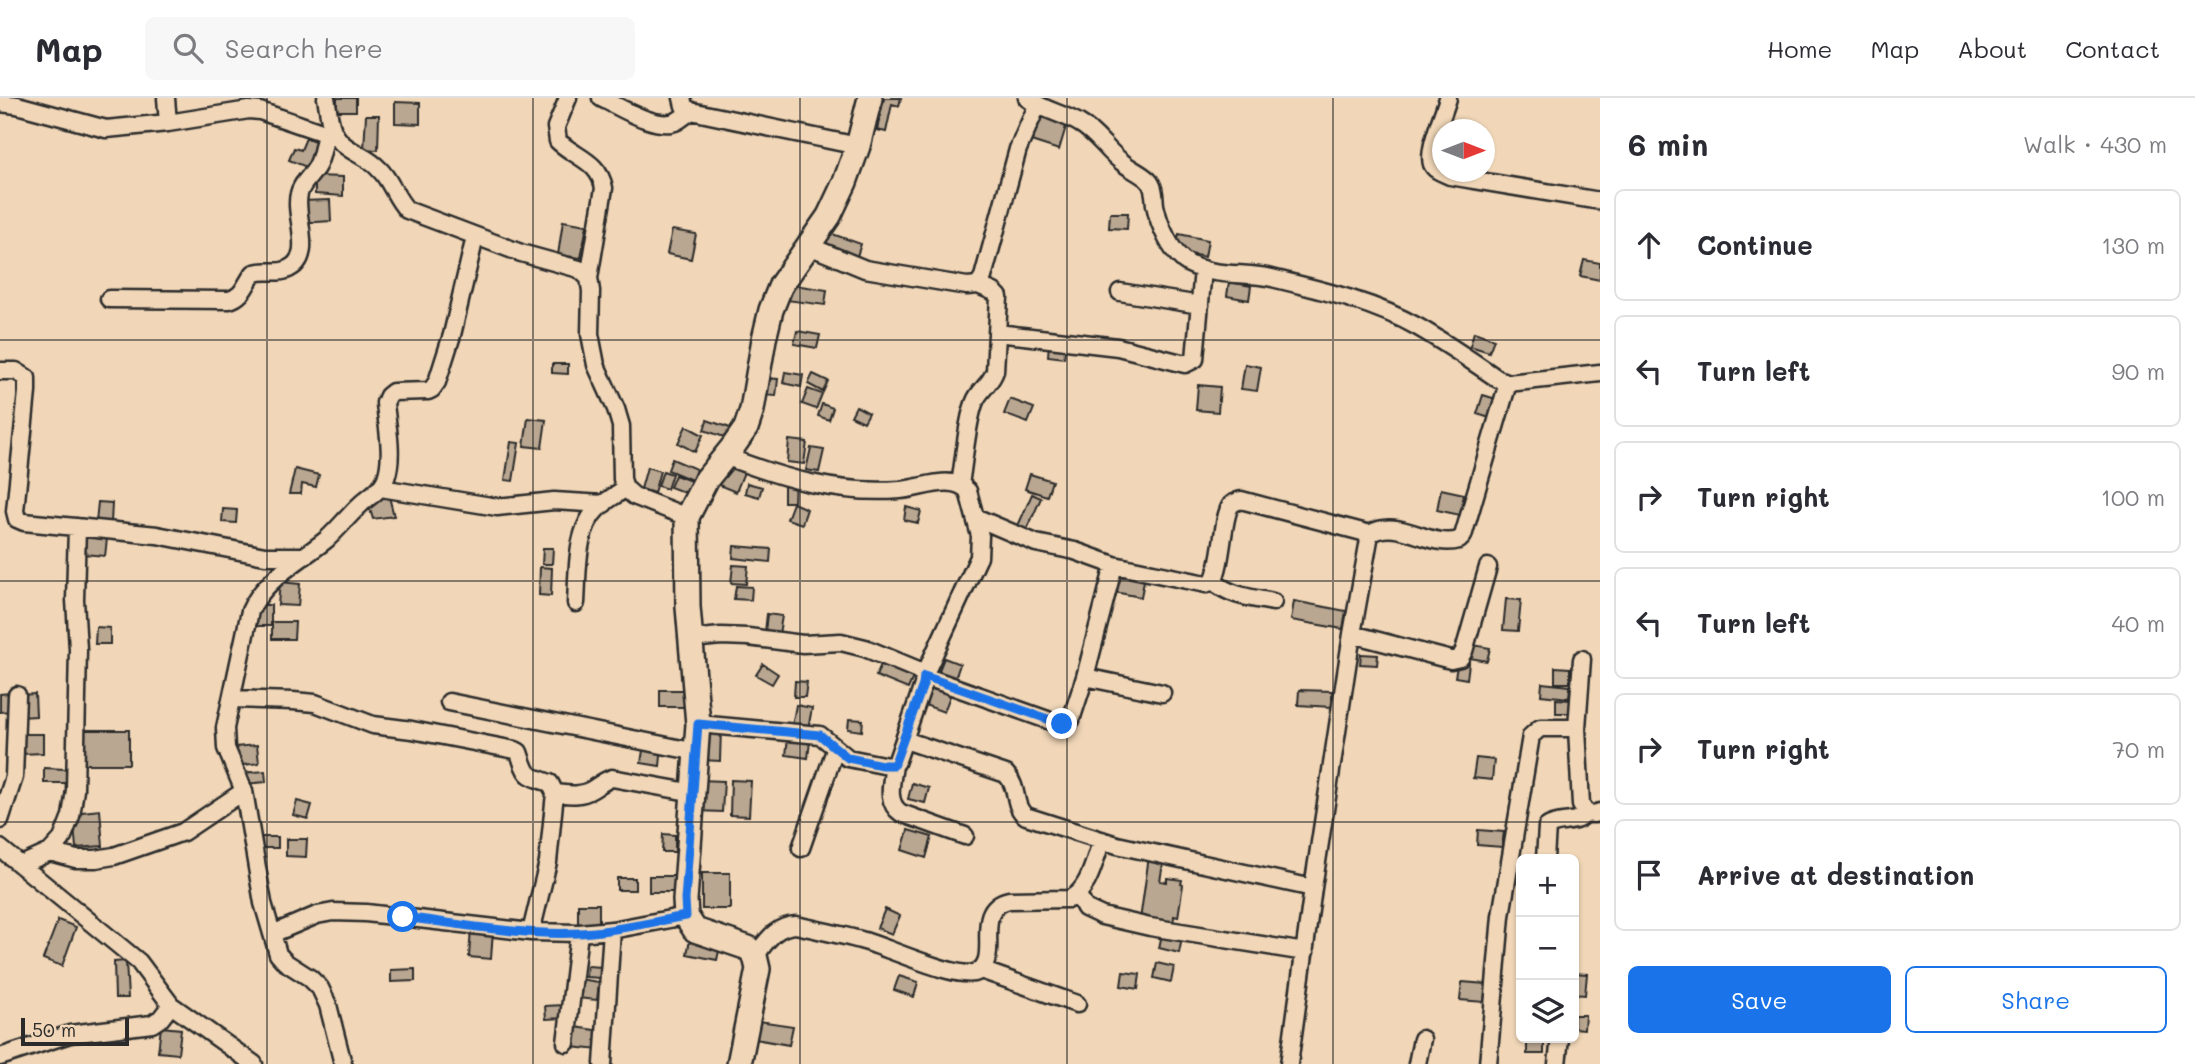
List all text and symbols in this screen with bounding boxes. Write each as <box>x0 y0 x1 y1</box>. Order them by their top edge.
search box <box>145 17 635 80</box>
text: Map <box>35 27 103 70</box>
icon: search <box>169 29 207 67</box>
text: Search here <box>225 31 383 65</box>
text: Home <box>1767 33 1832 64</box>
text: Map <box>1870 33 1919 64</box>
text: About <box>1957 33 2027 64</box>
text: Contact <box>2065 33 2160 64</box>
north arrow <box>1432 119 1495 182</box>
text: 6 min <box>1628 124 1708 164</box>
text: Walk · 430 m <box>2023 129 2167 159</box>
icon: ahead <box>1630 226 1668 264</box>
text: Continue <box>1697 228 1813 262</box>
text: 130 m <box>2101 230 2165 260</box>
icon: left <box>1630 352 1668 390</box>
text: Turn left <box>1697 354 1810 388</box>
text: 90 m <box>2112 356 2165 386</box>
icon: right <box>1630 478 1668 516</box>
text: Turn right <box>1697 480 1830 514</box>
text: 100 m <box>2101 482 2165 512</box>
icon: left <box>1630 604 1668 642</box>
text: Turn left <box>1697 606 1810 640</box>
text: 40 m <box>2112 608 2165 638</box>
route end <box>1046 708 1077 739</box>
icon: right <box>1630 730 1668 768</box>
text: Turn right <box>1697 732 1830 766</box>
text: 70 m <box>2112 734 2165 764</box>
map controls <box>1516 854 1579 1043</box>
button: + <box>1516 854 1579 917</box>
icon: arrive <box>1630 856 1668 894</box>
text: Arrive at destination <box>1697 858 1974 892</box>
route start <box>387 901 418 932</box>
button: − <box>1516 917 1579 980</box>
button: Save <box>1628 966 1891 1033</box>
button: Share <box>1905 966 2167 1033</box>
button: layers <box>1516 980 1579 1043</box>
scale bar <box>21 1015 130 1047</box>
text: 50 m <box>32 1017 76 1042</box>

